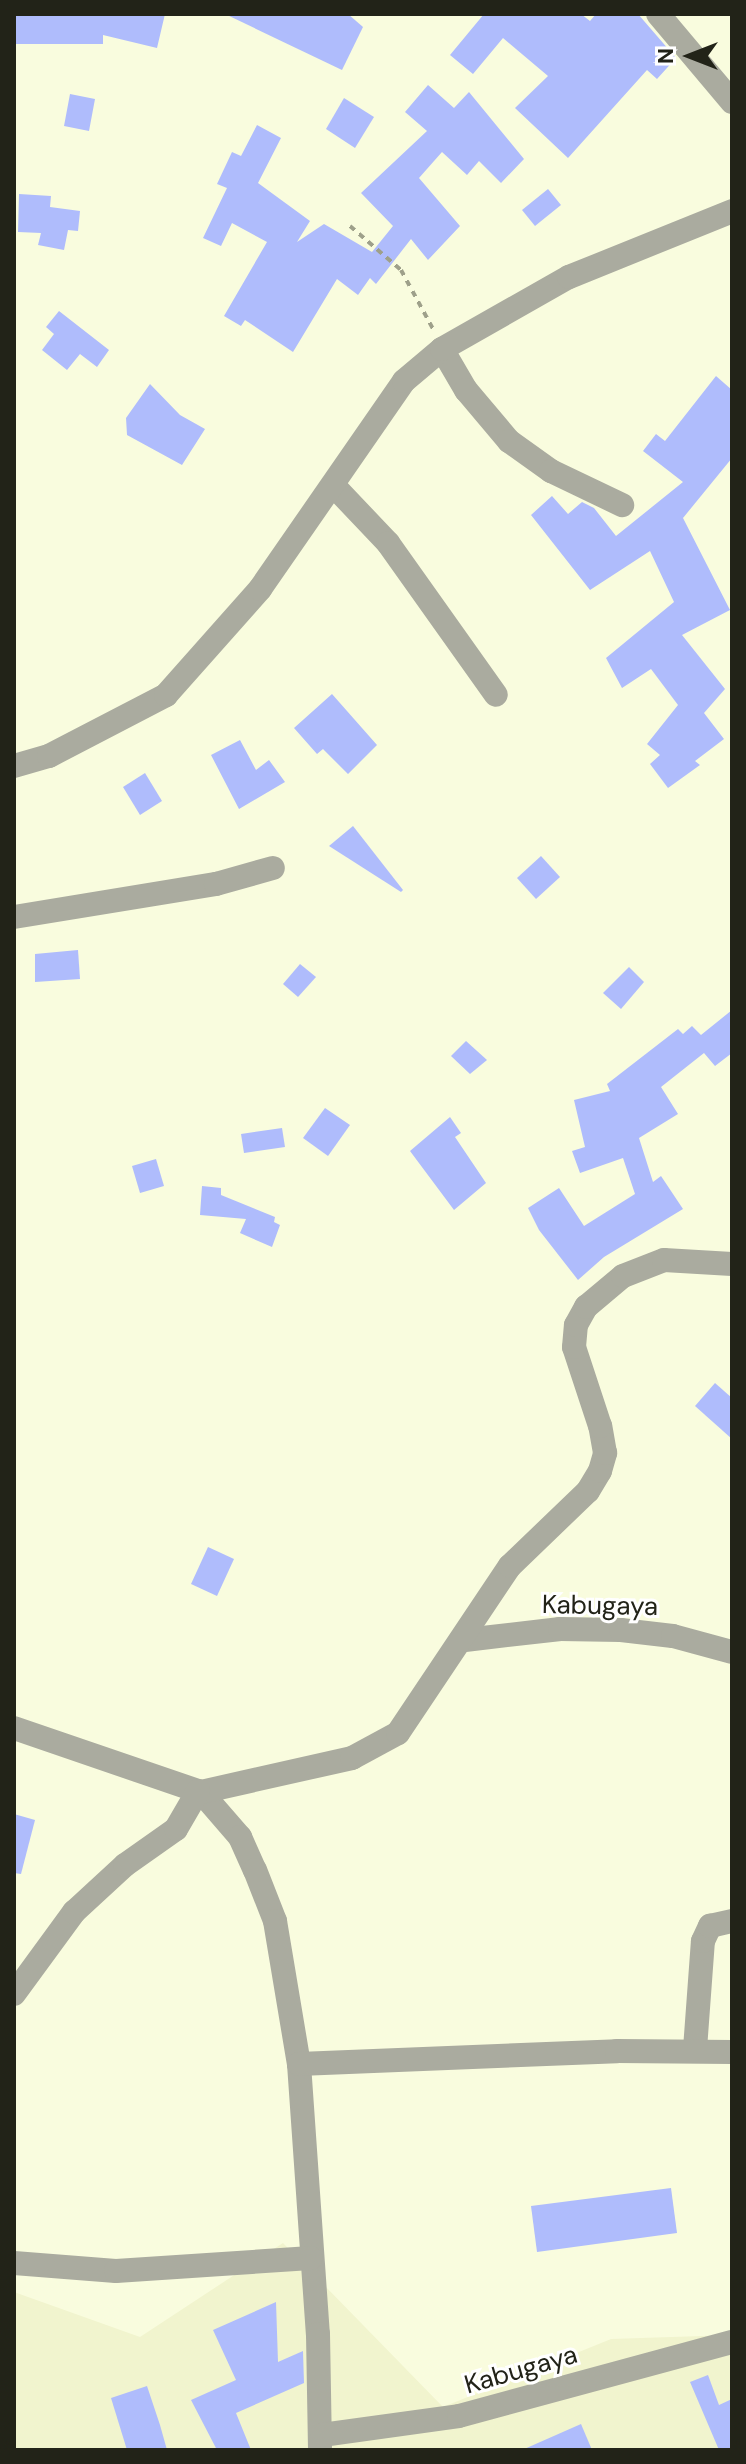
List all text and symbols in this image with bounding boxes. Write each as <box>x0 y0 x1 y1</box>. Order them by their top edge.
north arrow <box>650 16 730 96</box>
text: N <box>651 48 680 64</box>
street label: Kabugaya <box>542 1589 658 1623</box>
street label: Kabugaya <box>461 2339 581 2401</box>

